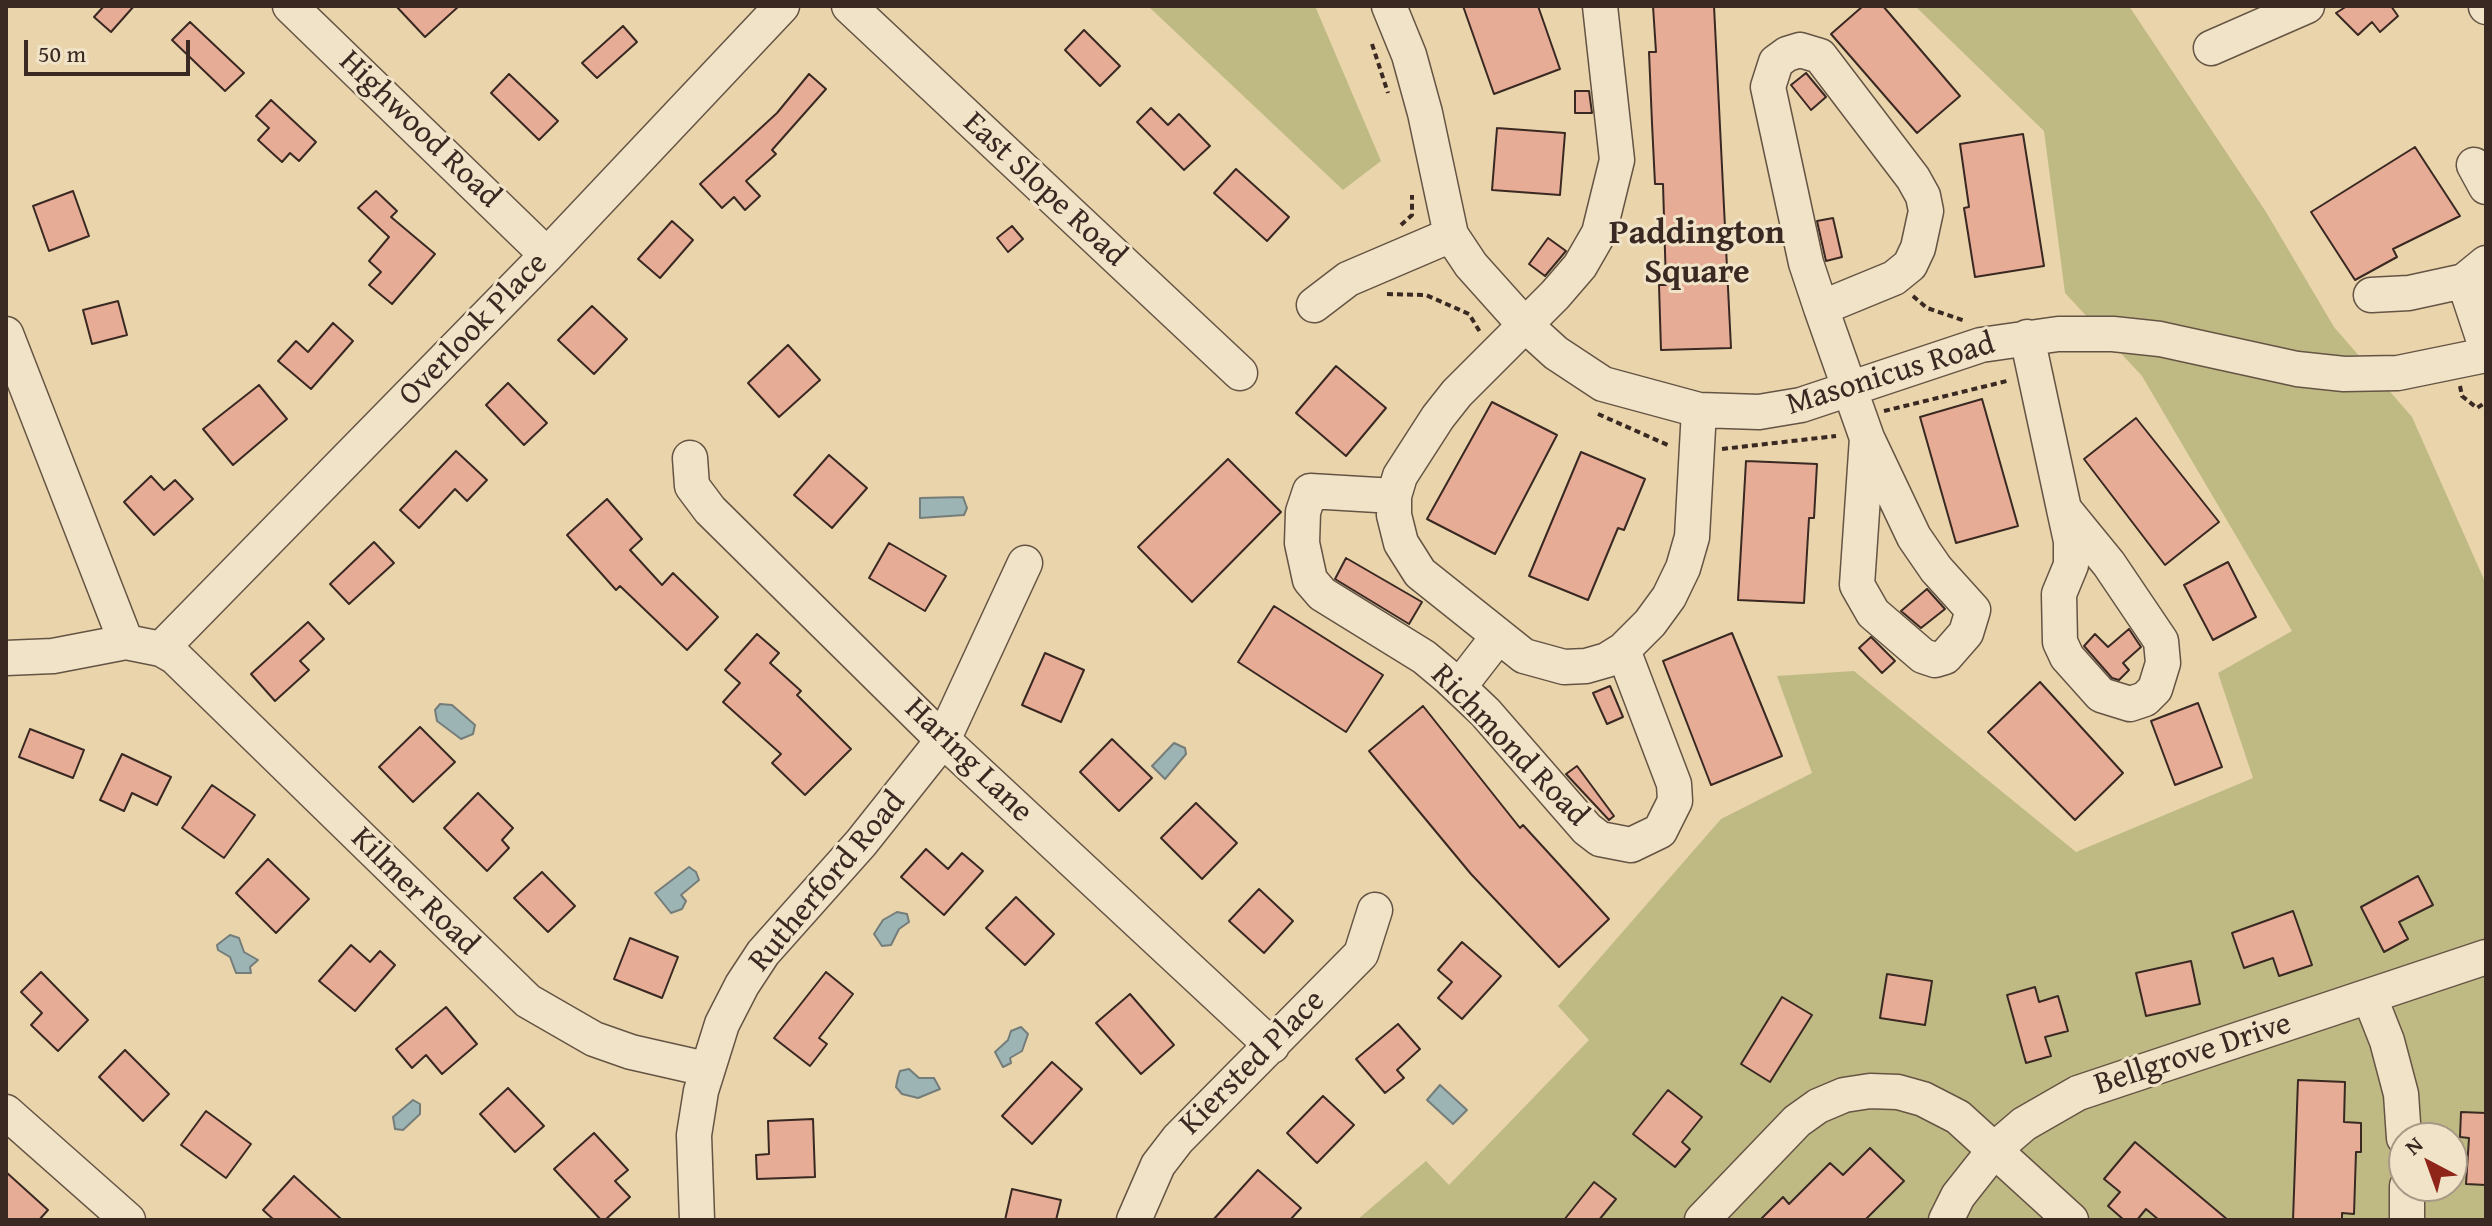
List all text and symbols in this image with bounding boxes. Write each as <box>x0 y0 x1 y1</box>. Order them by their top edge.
scale bar <box>28 24 194 74</box>
text: 50 m <box>38 36 86 71</box>
street label: Highwood Road <box>330 43 508 217</box>
street label: East Slope Road <box>954 104 1134 276</box>
district label: Paddington Square <box>1609 214 1785 294</box>
street label: Overlook Place <box>391 245 557 415</box>
street label: Masonicus Road <box>1782 325 2000 425</box>
street label: Richmond Road <box>1422 657 1596 835</box>
street label: Haring Lane <box>896 691 1040 831</box>
street label: Rutherford Road <box>741 784 915 980</box>
street label: Kilmer Road <box>342 820 486 964</box>
street label: Kiersted Place <box>1172 982 1334 1144</box>
street label: Bellgrove Drive <box>2090 1005 2296 1105</box>
north arrow <box>2388 1122 2468 1202</box>
text: N <box>2398 1128 2430 1162</box>

